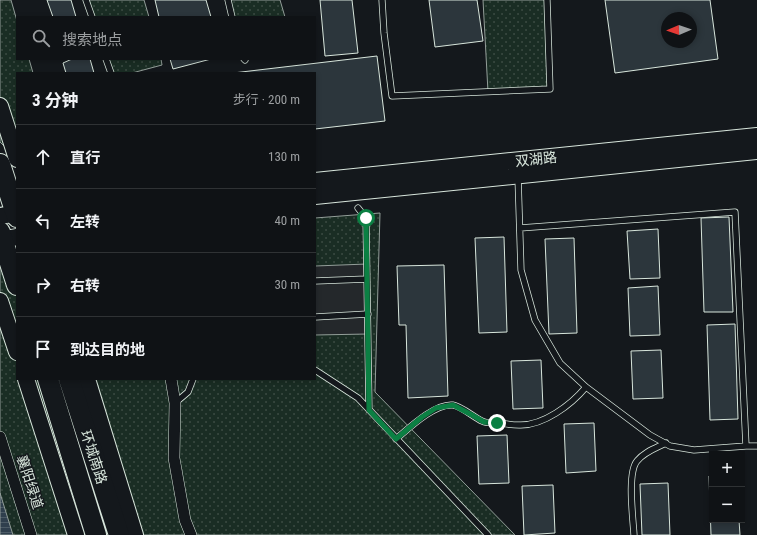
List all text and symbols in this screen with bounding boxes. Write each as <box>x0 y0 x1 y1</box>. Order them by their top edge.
north arrow <box>661 12 697 48</box>
search box <box>16 16 316 60</box>
icon: search <box>30 27 52 49</box>
text: 搜索地点 <box>62 31 122 49</box>
text: 3 分钟 <box>32 90 79 110</box>
text: 步行 · 200 m <box>233 92 300 107</box>
icon: ahead <box>32 146 54 168</box>
text: 直行 <box>70 149 100 167</box>
text: 130 m <box>268 149 300 164</box>
street label: 双湖路 <box>514 149 558 169</box>
route start <box>357 209 375 227</box>
icon: left <box>32 210 54 232</box>
text: 左转 <box>70 213 100 231</box>
text: 40 m <box>274 213 300 228</box>
icon: right <box>32 274 54 296</box>
text: 右转 <box>70 277 100 295</box>
text: 30 m <box>274 277 300 292</box>
icon: arrive <box>32 338 54 360</box>
text: 到达目的地 <box>70 341 145 359</box>
route end <box>488 414 506 432</box>
street label: 环城南路 <box>78 428 110 486</box>
map controls <box>709 451 745 523</box>
button: + <box>709 451 745 487</box>
street label: 襄阳绿道 <box>14 453 46 511</box>
button: − <box>709 487 745 523</box>

